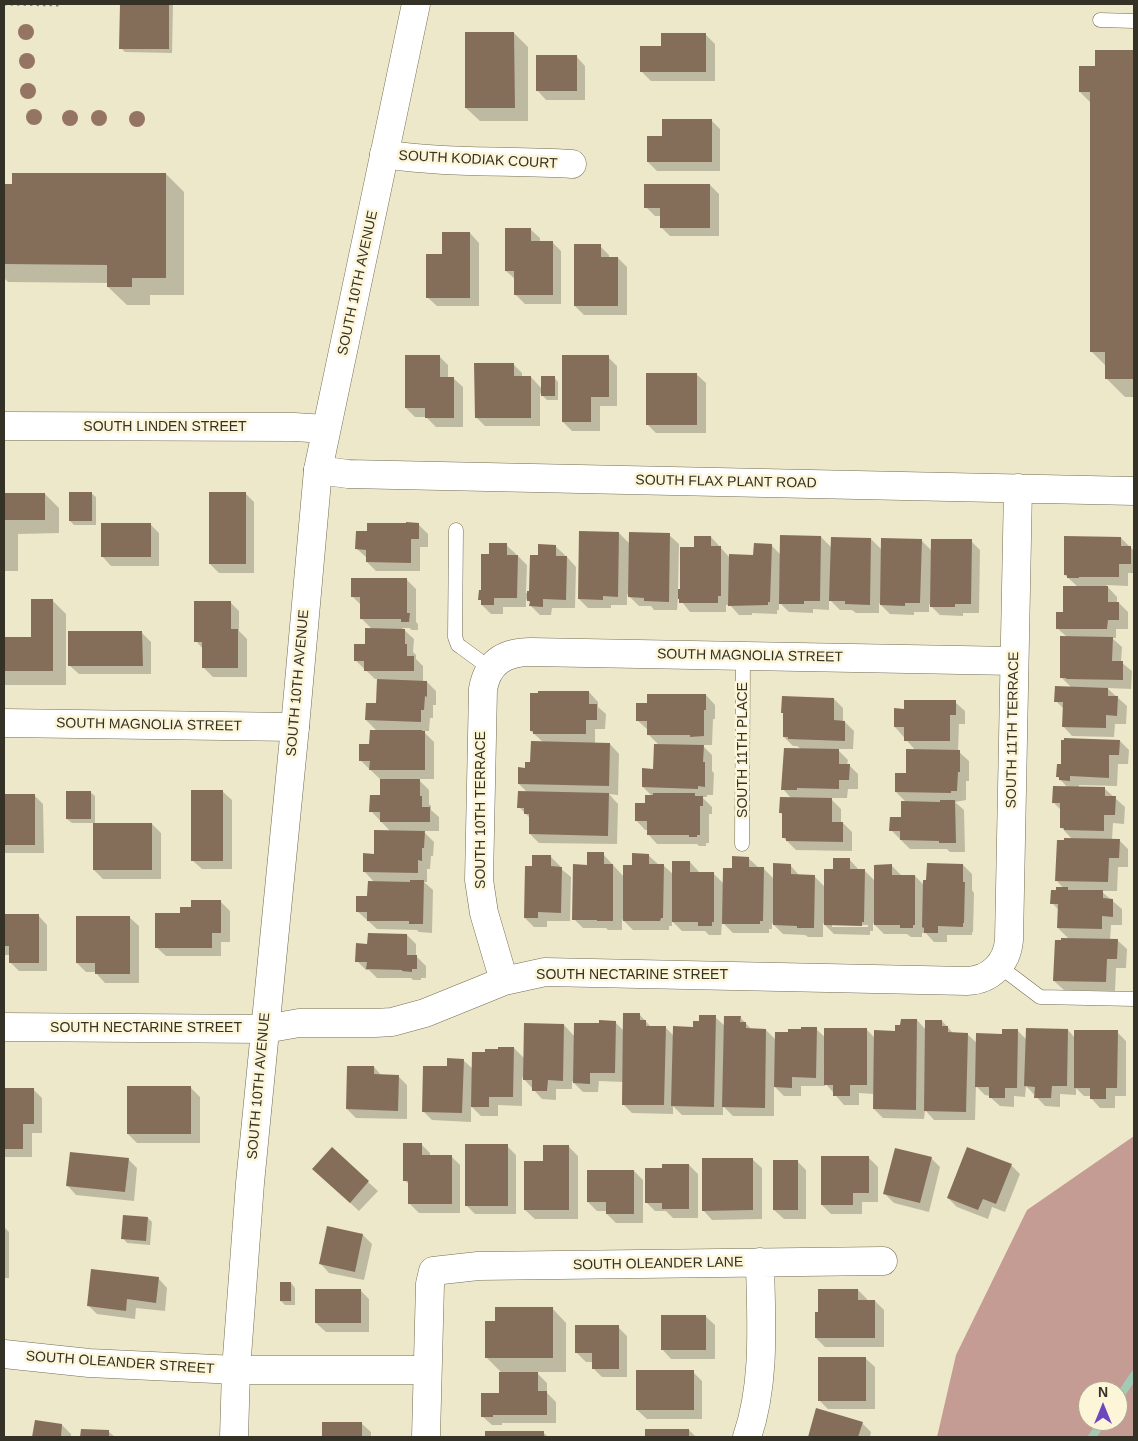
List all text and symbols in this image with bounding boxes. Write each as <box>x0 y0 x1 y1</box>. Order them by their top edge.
street label: SOUTH KODIAK COURT <box>398 147 558 173</box>
street label: SOUTH 10TH AVENUE <box>334 209 382 357</box>
street label: SOUTH LINDEN STREET <box>83 419 247 435</box>
street label: SOUTH FLAX PLANT ROAD <box>635 472 817 492</box>
street label: SOUTH 10TH AVENUE <box>283 609 313 757</box>
street label: SOUTH MAGNOLIA STREET <box>657 646 843 666</box>
street label: SOUTH 11TH TERRACE <box>1003 651 1023 809</box>
street label: SOUTH 11TH PLACE <box>735 682 751 818</box>
street label: SOUTH MAGNOLIA STREET <box>56 715 242 735</box>
street label: SOUTH 10TH TERRACE <box>473 731 489 889</box>
street label: SOUTH NECTARINE STREET <box>536 967 728 983</box>
street label: SOUTH 10TH AVENUE <box>244 1012 274 1160</box>
street label: SOUTH NECTARINE STREET <box>50 1020 242 1036</box>
street label: SOUTH OLEANDER LANE <box>573 1254 743 1274</box>
street label: SOUTH OLEANDER STREET <box>25 1348 215 1378</box>
north arrow <box>1078 1381 1128 1431</box>
text: N <box>1098 1384 1108 1400</box>

